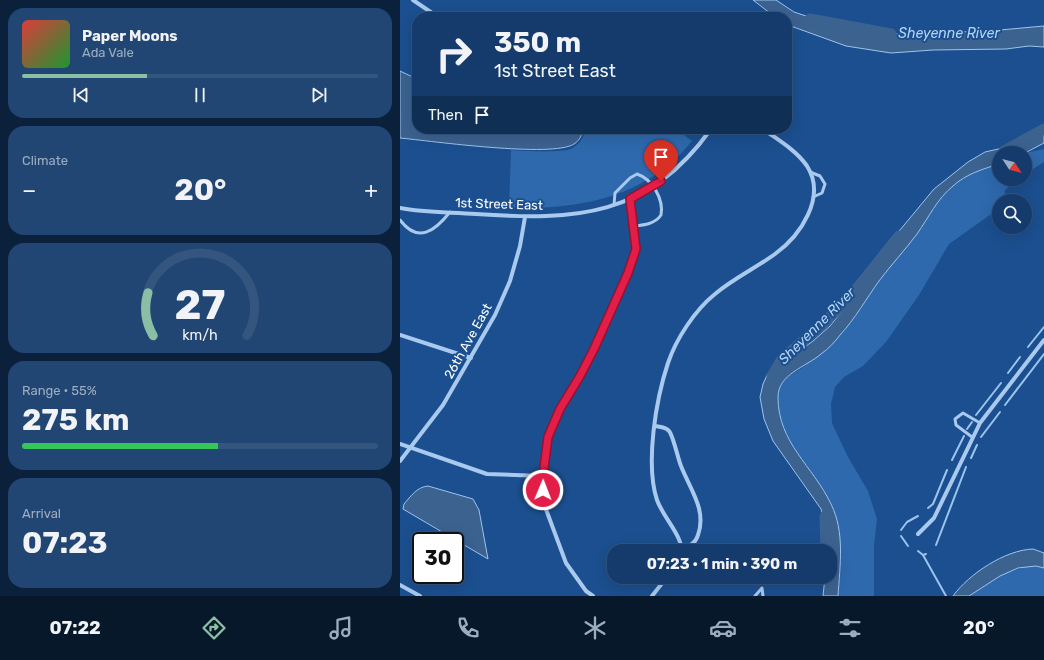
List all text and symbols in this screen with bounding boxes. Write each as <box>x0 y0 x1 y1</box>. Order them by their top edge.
water label: Sheyenne River <box>898 25 1000 42</box>
text: 350 m <box>494 26 581 59</box>
text: Paper Moons <box>82 27 178 45</box>
icon: right <box>428 28 480 80</box>
text: Ada Vale <box>82 45 134 60</box>
text: 1st Street East <box>494 60 616 82</box>
icon: previous <box>70 84 92 106</box>
icon: pause <box>189 84 211 106</box>
icon: next <box>308 84 330 106</box>
icon: arrive <box>471 104 493 126</box>
text: Then <box>428 106 463 124</box>
pin <box>644 140 678 181</box>
icon: arrive <box>650 146 672 168</box>
north arrow <box>992 146 1032 186</box>
map controls <box>992 146 1032 234</box>
text: Climate <box>22 153 68 168</box>
text: 20° <box>174 172 226 208</box>
text: − <box>22 177 36 204</box>
text: + <box>364 177 378 204</box>
button: search <box>992 194 1032 234</box>
street label: 1st Street East <box>455 195 543 213</box>
text: 27 <box>175 280 225 329</box>
water label: Sheyenne River <box>775 284 859 368</box>
street label: 26th Ave East <box>441 301 495 381</box>
text: km/h <box>182 327 218 344</box>
text: Range · 55% <box>22 383 97 398</box>
text: 275 km <box>22 402 130 438</box>
position arrow <box>522 469 564 511</box>
text: Arrival <box>22 506 61 521</box>
text: 07:23 <box>22 525 108 561</box>
speed limit sign: 30 <box>412 532 464 584</box>
text: 07:23 · 1 min · 390 m <box>647 555 797 573</box>
icon: directions <box>200 614 228 642</box>
icon: music <box>327 614 355 642</box>
icon: phone <box>454 614 482 642</box>
icon: climate <box>581 614 609 642</box>
icon: car <box>709 614 737 642</box>
icon: filters <box>836 614 864 642</box>
text: 07:22 <box>50 617 101 639</box>
text: 20° <box>963 617 994 639</box>

